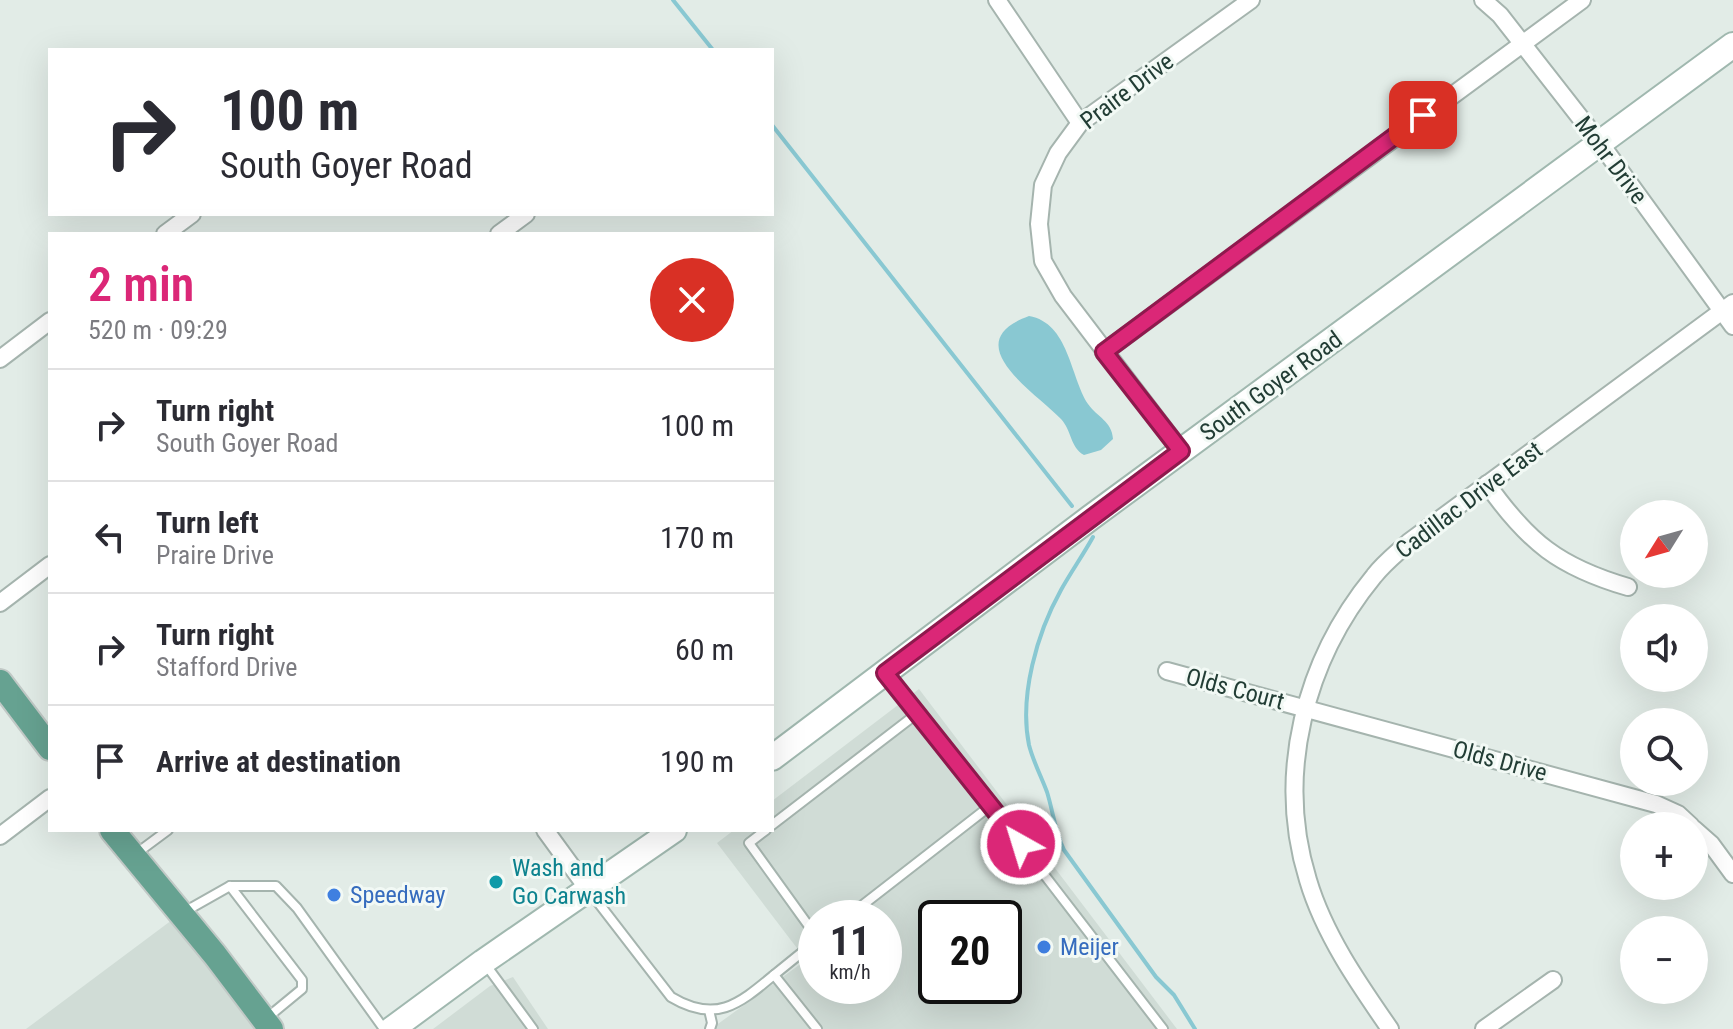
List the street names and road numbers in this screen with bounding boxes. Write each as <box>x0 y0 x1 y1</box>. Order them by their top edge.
street label: Praire Drive <box>1075 47 1179 135</box>
street label: Mohr Drive <box>1569 111 1653 209</box>
street label: South Goyer Road <box>1195 325 1347 447</box>
street label: Cadillac Drive East <box>1390 436 1548 564</box>
street label: Olds Court <box>1183 662 1287 716</box>
street label: Olds Drive <box>1450 735 1550 787</box>

